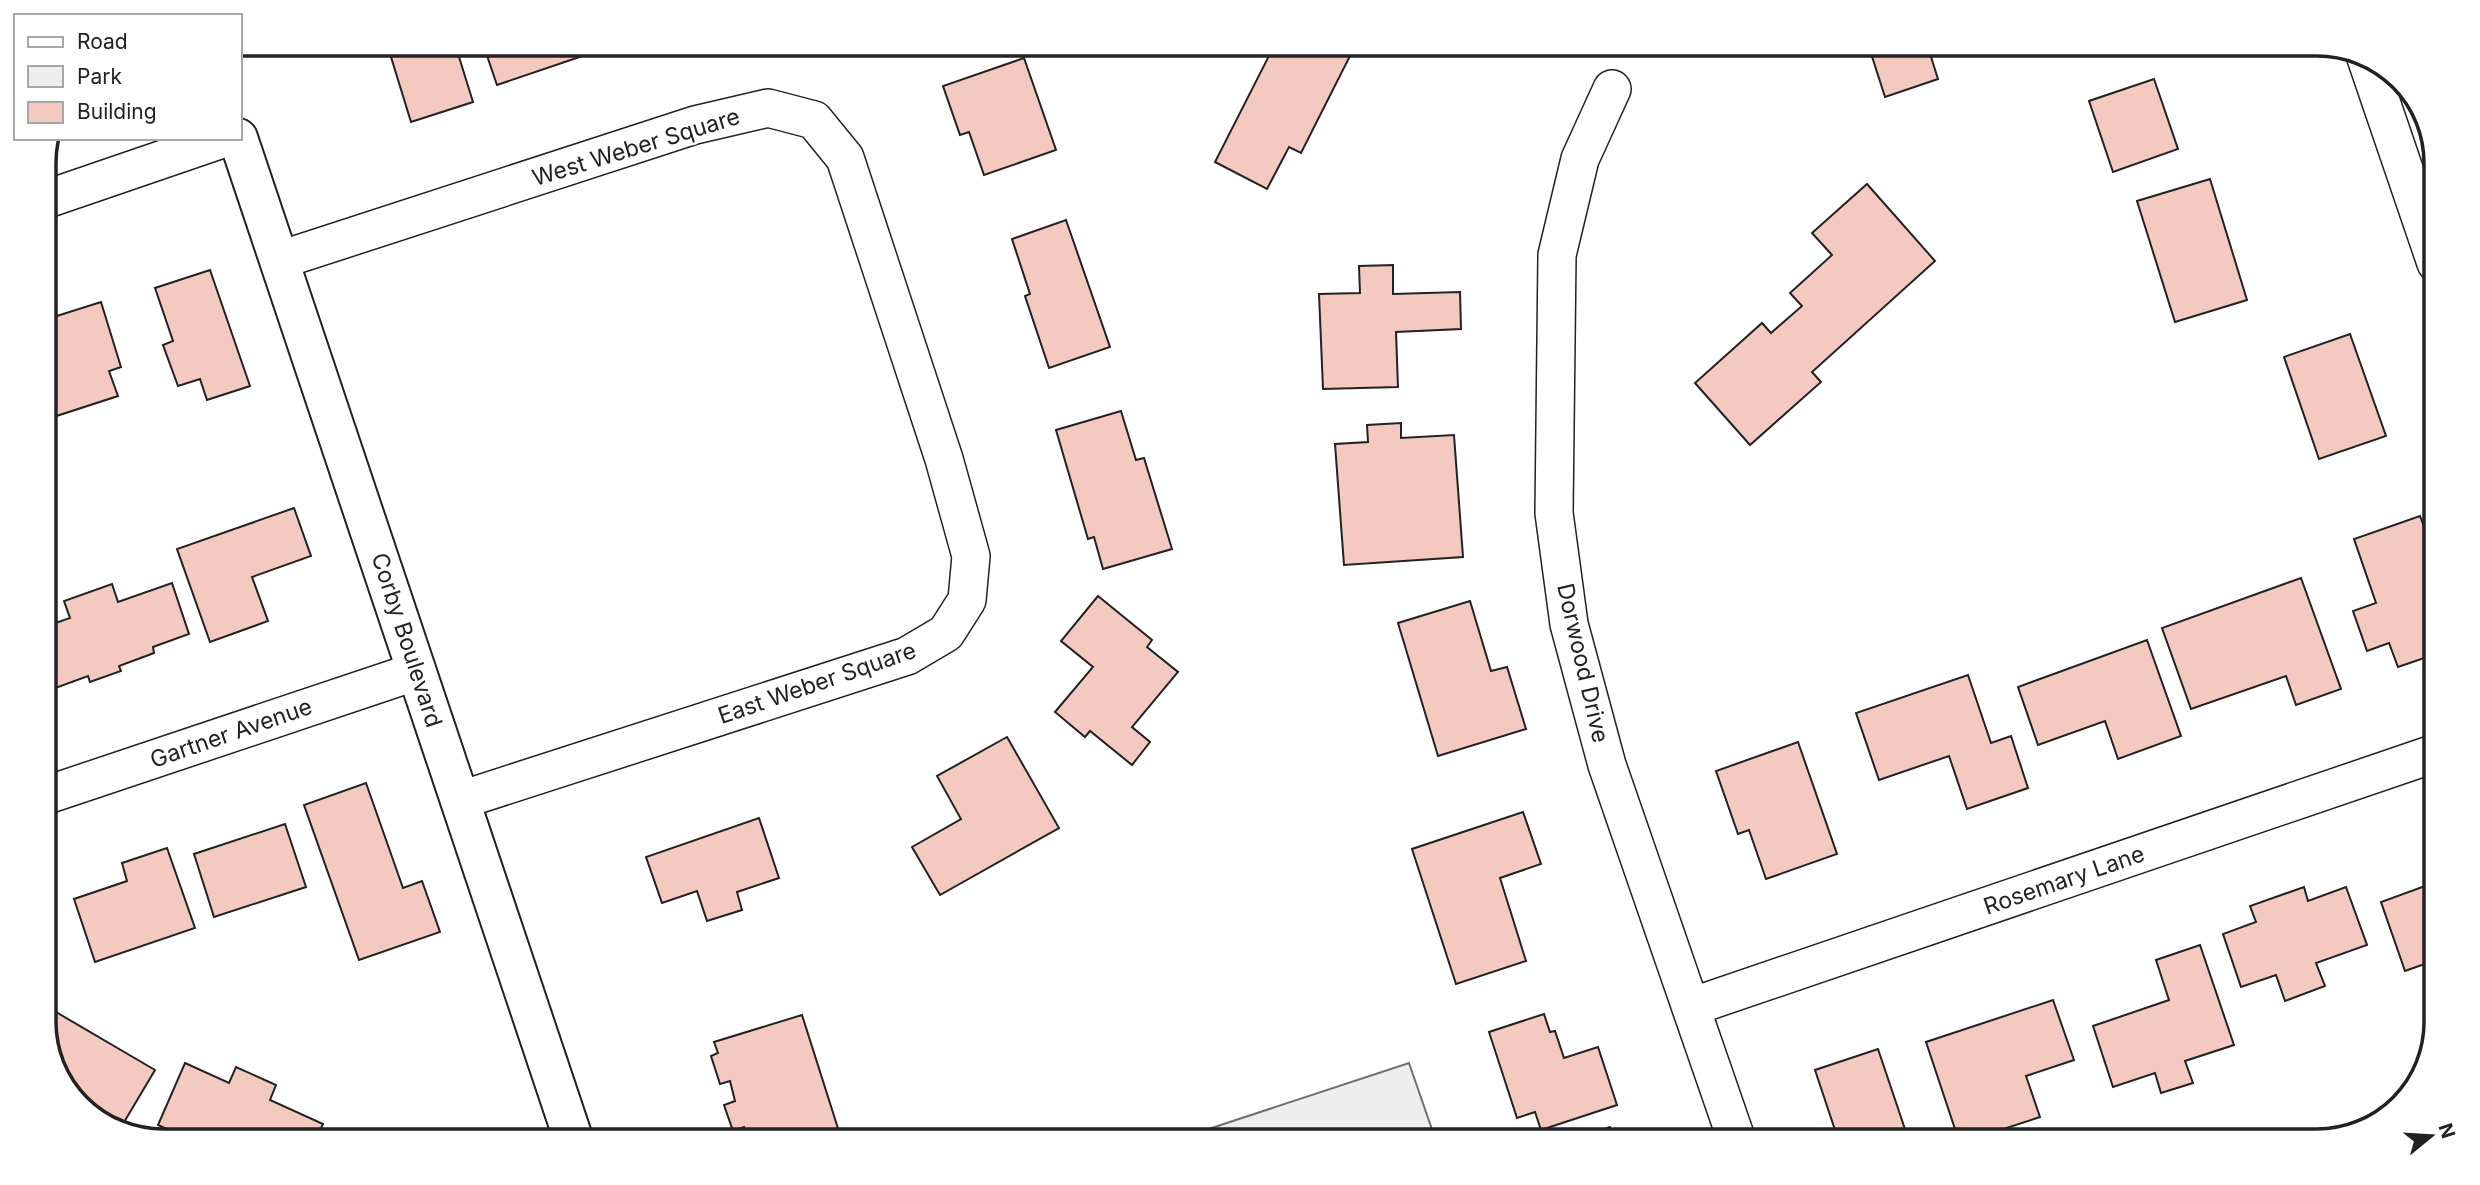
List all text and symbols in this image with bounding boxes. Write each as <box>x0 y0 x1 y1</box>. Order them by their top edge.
legend <box>14 14 242 140</box>
text: Road <box>77 29 128 54</box>
text: Park <box>77 64 122 89</box>
text: Building <box>77 99 157 124</box>
street label: West Weber Square <box>529 102 743 192</box>
street label: Corby Boulevard <box>366 549 448 731</box>
street label: Dorwood Drive <box>1551 581 1615 745</box>
street label: East Weber Square <box>714 636 920 730</box>
street label: Gartner Avenue <box>146 692 316 774</box>
street label: Rosemary Lane <box>1980 839 2148 921</box>
north arrow <box>2396 1101 2466 1171</box>
text: N <box>2434 1120 2460 1141</box>

